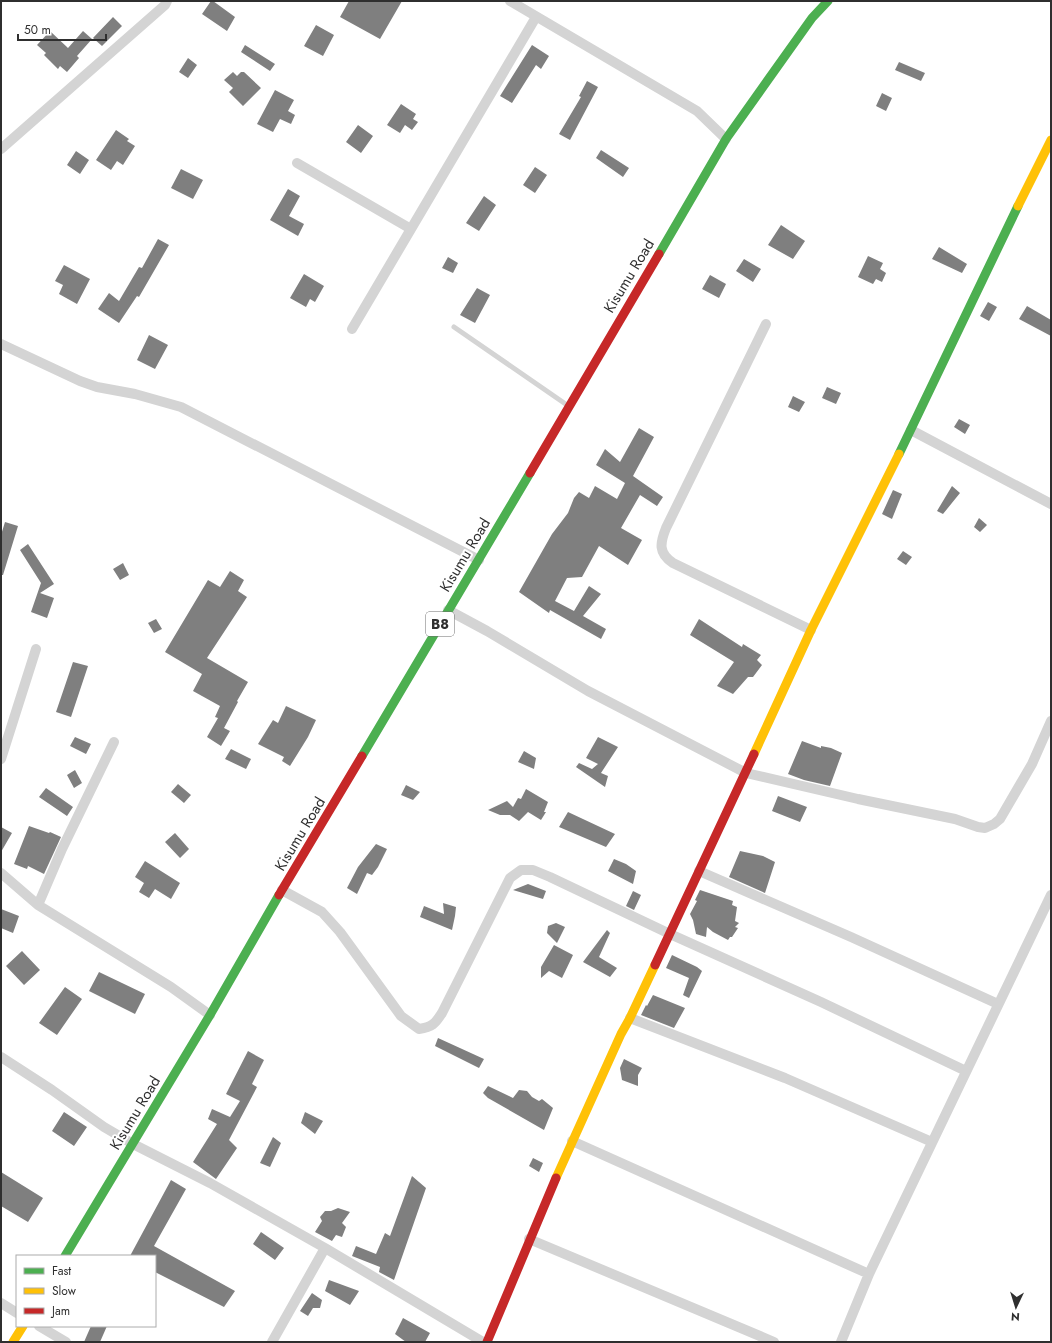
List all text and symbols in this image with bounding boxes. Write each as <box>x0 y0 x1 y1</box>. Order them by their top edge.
scale bar <box>18 16 106 42</box>
text: 50 m <box>24 21 51 39</box>
street label: Kisumu Road <box>598 235 660 317</box>
street label: Kisumu Road <box>434 514 496 596</box>
road number: B8 <box>426 612 454 636</box>
street label: Kisumu Road <box>269 793 331 875</box>
street label: Kisumu Road <box>104 1072 166 1154</box>
legend <box>16 1255 156 1327</box>
text: Fast <box>52 1262 71 1280</box>
text: Slow <box>52 1282 77 1300</box>
north arrow <box>996 1287 1036 1327</box>
text: Jam <box>50 1302 70 1320</box>
text: N <box>1010 1309 1020 1325</box>

